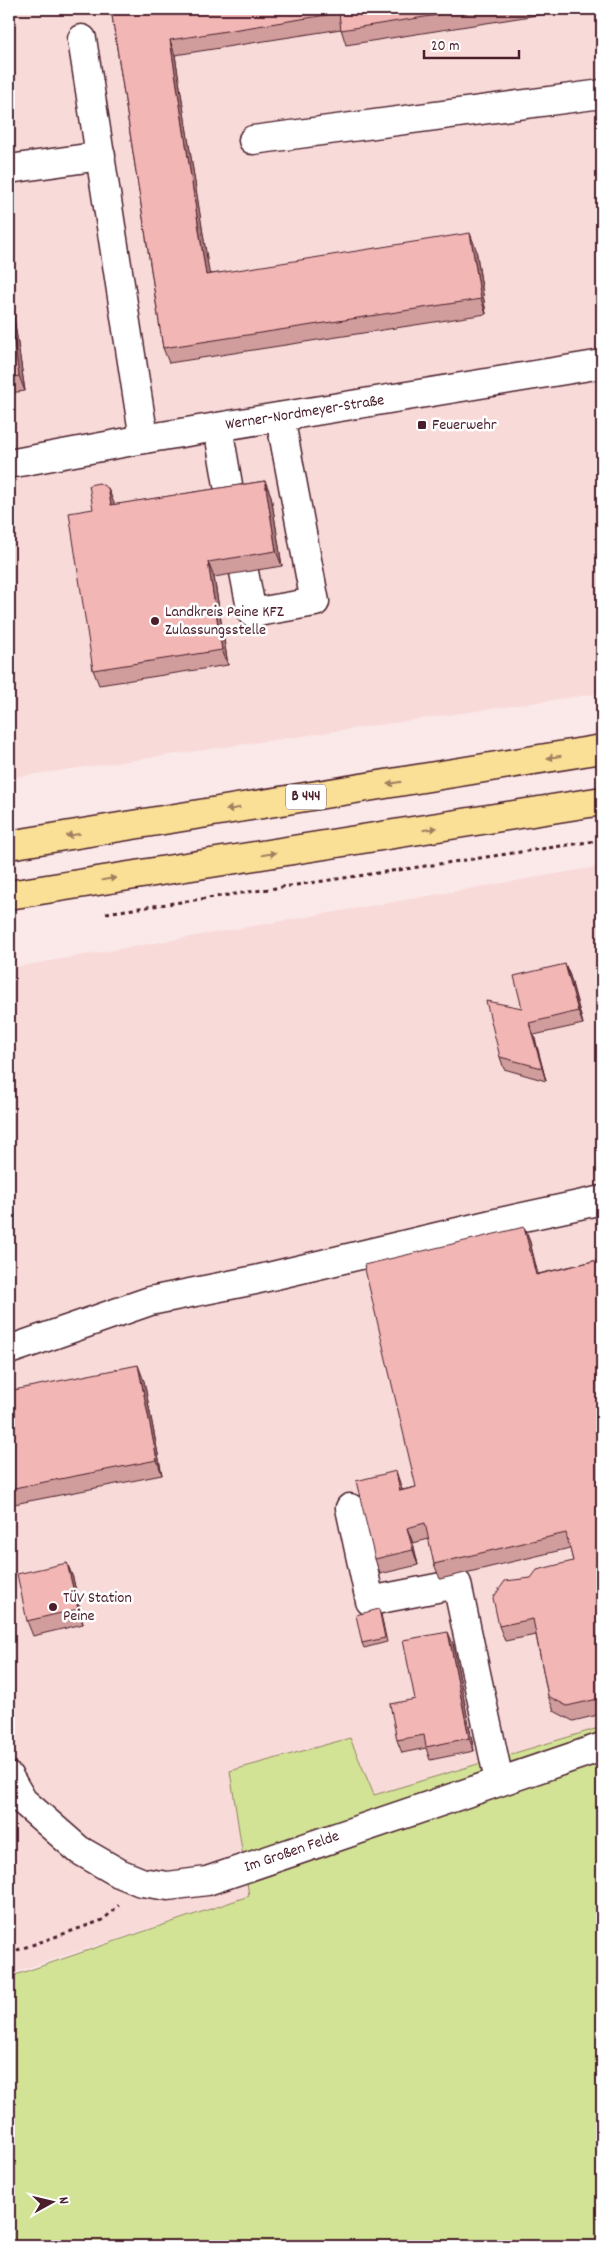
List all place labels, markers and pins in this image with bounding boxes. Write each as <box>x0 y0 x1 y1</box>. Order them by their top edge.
place label: Feuerwehr <box>432 414 497 437</box>
marker: Feuerwehr <box>416 419 428 431</box>
place label: Landkreis Peine KFZ Zulassungsstelle <box>165 601 284 642</box>
marker: Landkreis Peine KFZ Zulassungsstelle <box>149 615 161 627</box>
place label: TÜV Station Peine <box>63 1587 132 1628</box>
marker: TÜV Station Peine <box>47 1601 59 1613</box>

